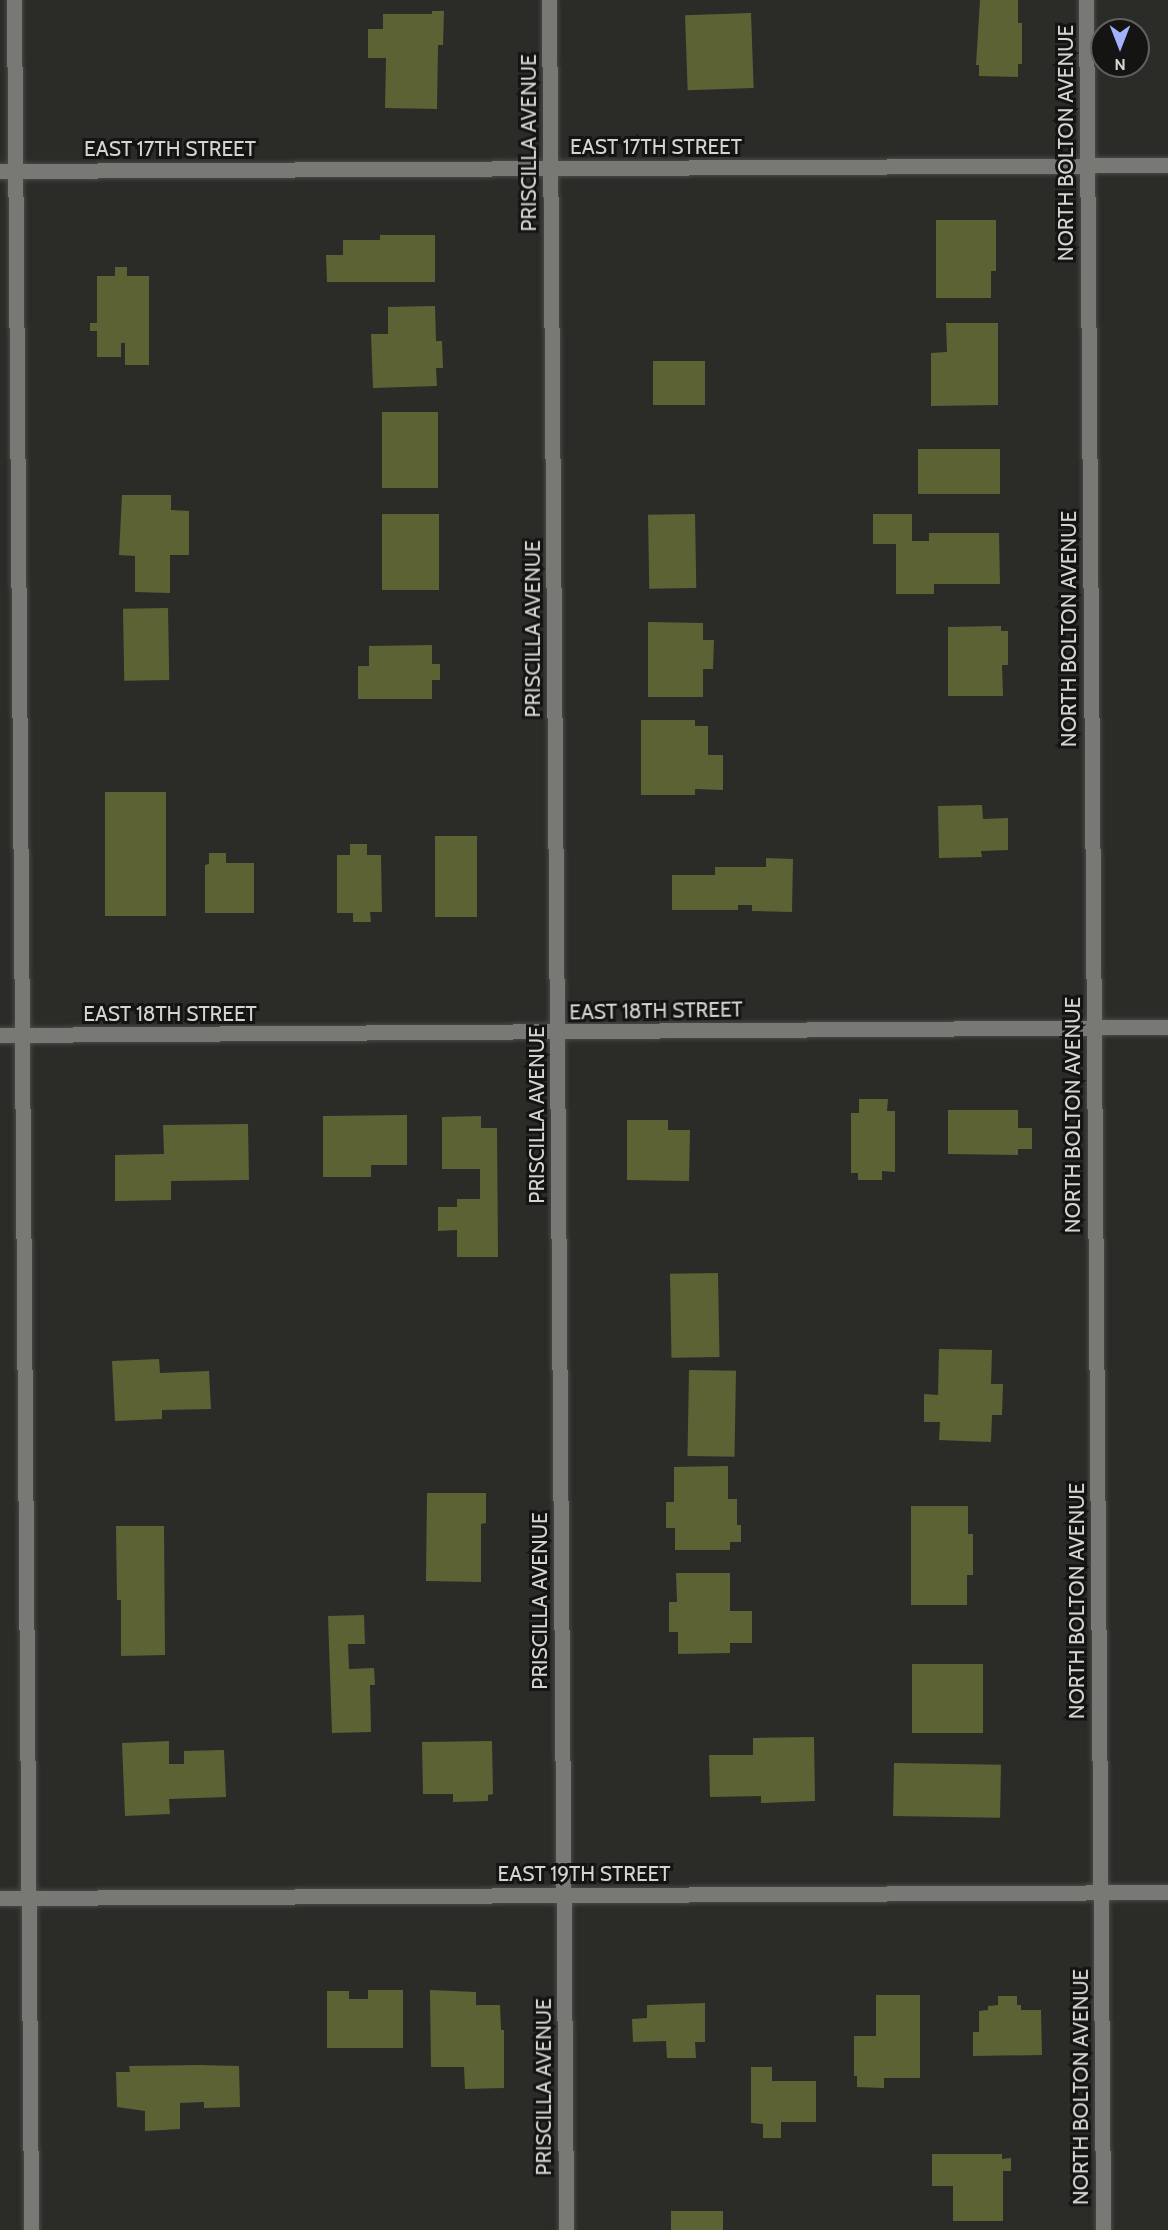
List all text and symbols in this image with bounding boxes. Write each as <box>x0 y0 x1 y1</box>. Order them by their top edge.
north arrow <box>1090 18 1150 78</box>
street label: NORTH BOLTON AVENUE <box>1053 25 1079 261</box>
street label: PRISCILLA AVENUE <box>516 54 542 232</box>
text: N <box>1114 55 1126 74</box>
street label: EAST 17TH STREET <box>570 134 742 160</box>
street label: EAST 17TH STREET <box>84 136 256 162</box>
street label: NORTH BOLTON AVENUE <box>1056 511 1082 747</box>
street label: PRISCILLA AVENUE <box>520 540 546 718</box>
street label: EAST 18TH STREET <box>569 997 743 1025</box>
street label: NORTH BOLTON AVENUE <box>1060 997 1086 1233</box>
street label: EAST 18TH STREET <box>83 1001 257 1027</box>
street label: PRISCILLA AVENUE <box>524 1026 550 1204</box>
street label: NORTH BOLTON AVENUE <box>1064 1483 1090 1719</box>
street label: PRISCILLA AVENUE <box>527 1512 553 1690</box>
street label: EAST 19TH STREET <box>498 1861 670 1887</box>
street label: NORTH BOLTON AVENUE <box>1068 1969 1094 2205</box>
street label: PRISCILLA AVENUE <box>531 1998 557 2176</box>

